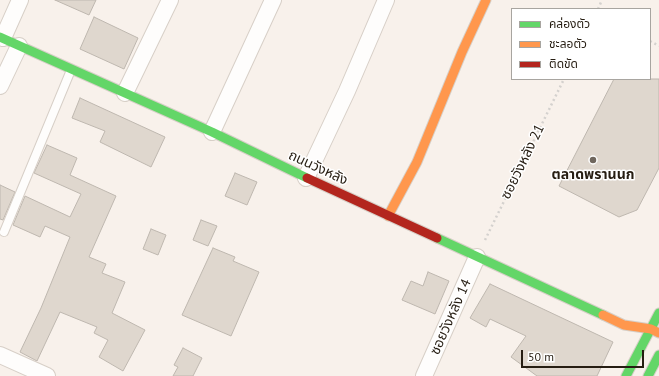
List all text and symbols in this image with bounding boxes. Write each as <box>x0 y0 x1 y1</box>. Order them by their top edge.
legend <box>511 8 651 80</box>
text: คล่องตัว <box>549 16 590 31</box>
text: ชะลอตัว <box>549 36 587 51</box>
text: ติดขัด <box>549 56 578 71</box>
street label: ซอยวังหลัง 21 <box>498 122 548 202</box>
street label: ถนนวังหลัง <box>286 147 350 189</box>
marker: ตลาดพรานนก <box>588 155 598 165</box>
place label: ตลาดพรานนก <box>552 167 634 183</box>
street label: ซอยวังหลัง 14 <box>427 276 475 358</box>
scale bar <box>523 342 646 368</box>
text: 50 m <box>528 349 554 364</box>

